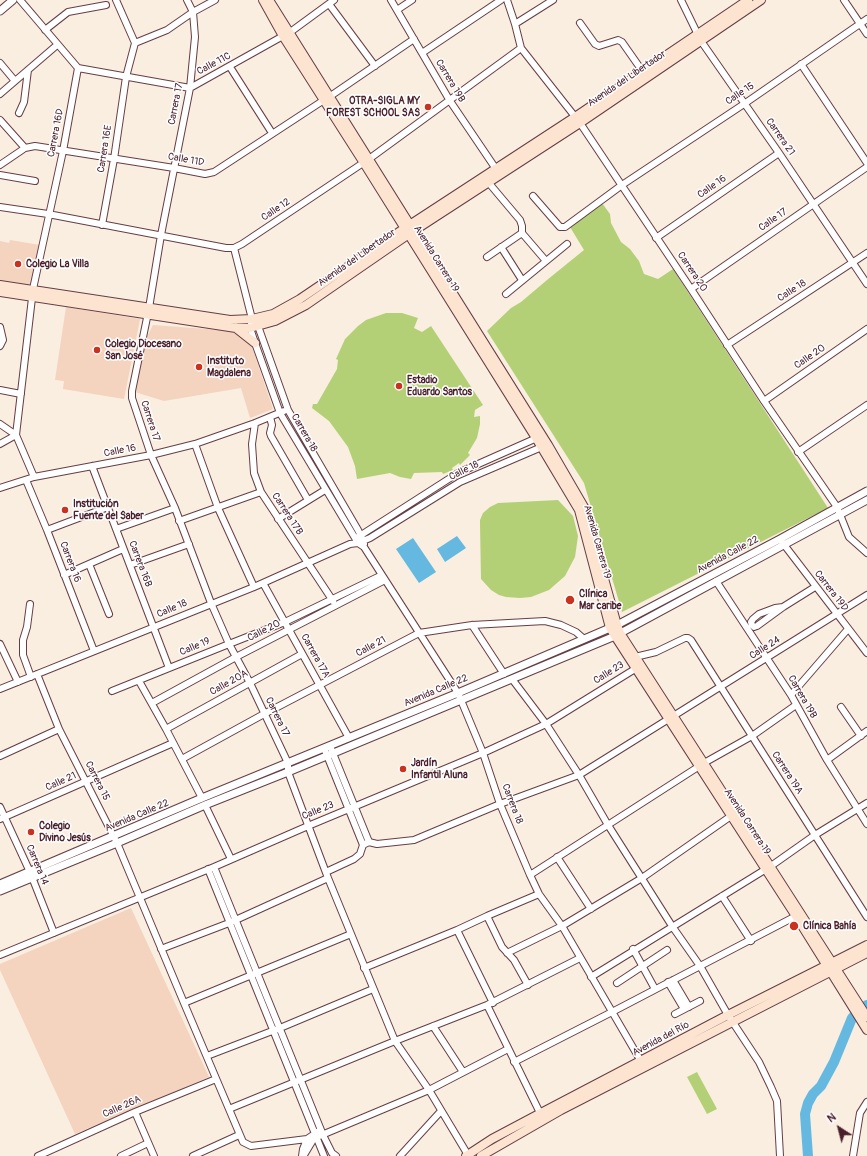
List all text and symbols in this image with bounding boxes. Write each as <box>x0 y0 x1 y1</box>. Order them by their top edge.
street label: Avenida del Libertador <box>586 48 668 110</box>
street label: Calle 11C <box>195 50 233 78</box>
street label: Carrera 19B <box>433 57 467 105</box>
street label: Calle 15 <box>723 80 757 108</box>
street label: Carrera 17 <box>166 82 186 126</box>
place label: OTRA-SIGLA MY FOREST SCHOOL SAS <box>326 95 420 118</box>
marker: OTRA-SIGLA MY FOREST SCHOOL SAS <box>423 102 433 112</box>
street label: Carrera 16D <box>45 108 67 158</box>
street label: Carrera 21 <box>763 116 797 158</box>
street label: Carrera 16E <box>95 124 115 174</box>
street label: Calle 11D <box>167 151 205 169</box>
street label: Calle 16 <box>695 173 729 201</box>
street label: Calle 12 <box>259 196 293 224</box>
street label: Calle 17 <box>757 206 789 234</box>
street label: Avenida Carrera 19 <box>411 223 461 295</box>
street label: Avenida del Libertador <box>316 227 398 289</box>
street label: Carrera 20 <box>674 250 710 294</box>
place label: Colegio La Villa <box>26 258 89 270</box>
marker: Colegio La Villa <box>13 259 23 269</box>
street label: Calle 18 <box>775 277 809 305</box>
place label: Colegio Diocesano San José <box>105 338 182 362</box>
street label: Calle 20 <box>792 342 828 372</box>
marker: Colegio Diocesano San José <box>92 345 102 355</box>
place label: Instituto Magdalena <box>207 355 251 378</box>
marker: Instituto Magdalena <box>194 362 204 372</box>
place label: Estadio Eduardo Santos <box>407 374 472 398</box>
marker: Estadio Eduardo Santos <box>394 381 404 391</box>
street label: Carrera 17 <box>138 399 162 443</box>
street label: Carrera 18 <box>288 412 320 454</box>
street label: Calle 16 <box>103 442 137 460</box>
street label: Calle 18 <box>447 459 481 483</box>
street label: Carrera 17B <box>269 491 305 537</box>
place label: Institución Fuente del Saber <box>73 498 144 522</box>
street label: Avenida Carrera 19 <box>581 504 613 580</box>
marker: Institución Fuente del Saber <box>60 505 70 515</box>
street label: Avenida Calle 22 <box>695 534 761 576</box>
street label: Carrera 16B <box>126 539 154 589</box>
street label: Carrera 16 <box>57 540 83 584</box>
street label: Carrera 19D <box>811 568 851 614</box>
place label: Clínica Mar caribe <box>579 588 622 612</box>
marker: Clínica Mar caribe <box>564 594 576 606</box>
street label: Calle 18 <box>155 597 189 621</box>
street label: Calle 20 <box>246 618 282 644</box>
street label: Carrera 17A <box>298 632 332 680</box>
street label: Calle 21 <box>354 634 388 660</box>
street label: Calle 24 <box>747 634 783 662</box>
street label: Calle 19 <box>178 635 212 659</box>
street label: Calle 23 <box>592 659 626 687</box>
street label: Calle 20A <box>208 668 250 698</box>
street label: Avenida Calle 22 <box>402 672 470 710</box>
street label: Carrera 19B <box>785 673 819 721</box>
street label: Carrera 17 <box>262 695 292 739</box>
street label: Carrera 19A <box>769 749 805 797</box>
place label: Jardín Infantil Aluna <box>411 757 468 780</box>
street label: Carrera 15 <box>82 759 112 803</box>
marker: Jardín Infantil Aluna <box>398 764 408 774</box>
street label: Calle 21 <box>44 770 78 794</box>
street label: Carrera 18 <box>499 782 525 826</box>
street label: Avenida Carrera 19 <box>721 787 773 857</box>
street label: Avenida Calle 22 <box>103 797 171 835</box>
street label: Calle 23 <box>300 799 336 823</box>
place label: Colegio Divino Jesús <box>39 820 91 844</box>
marker: Colegio Divino Jesús <box>26 827 36 837</box>
street label: Carrera 14 <box>23 843 51 887</box>
marker: Clínica Bahía <box>788 920 800 932</box>
place label: Clínica Bahía <box>803 920 856 932</box>
street label: Avenida del Río <box>630 1019 692 1059</box>
street label: Calle 26A <box>101 1093 143 1121</box>
north arrow <box>819 1108 859 1148</box>
text: N <box>825 1110 838 1125</box>

